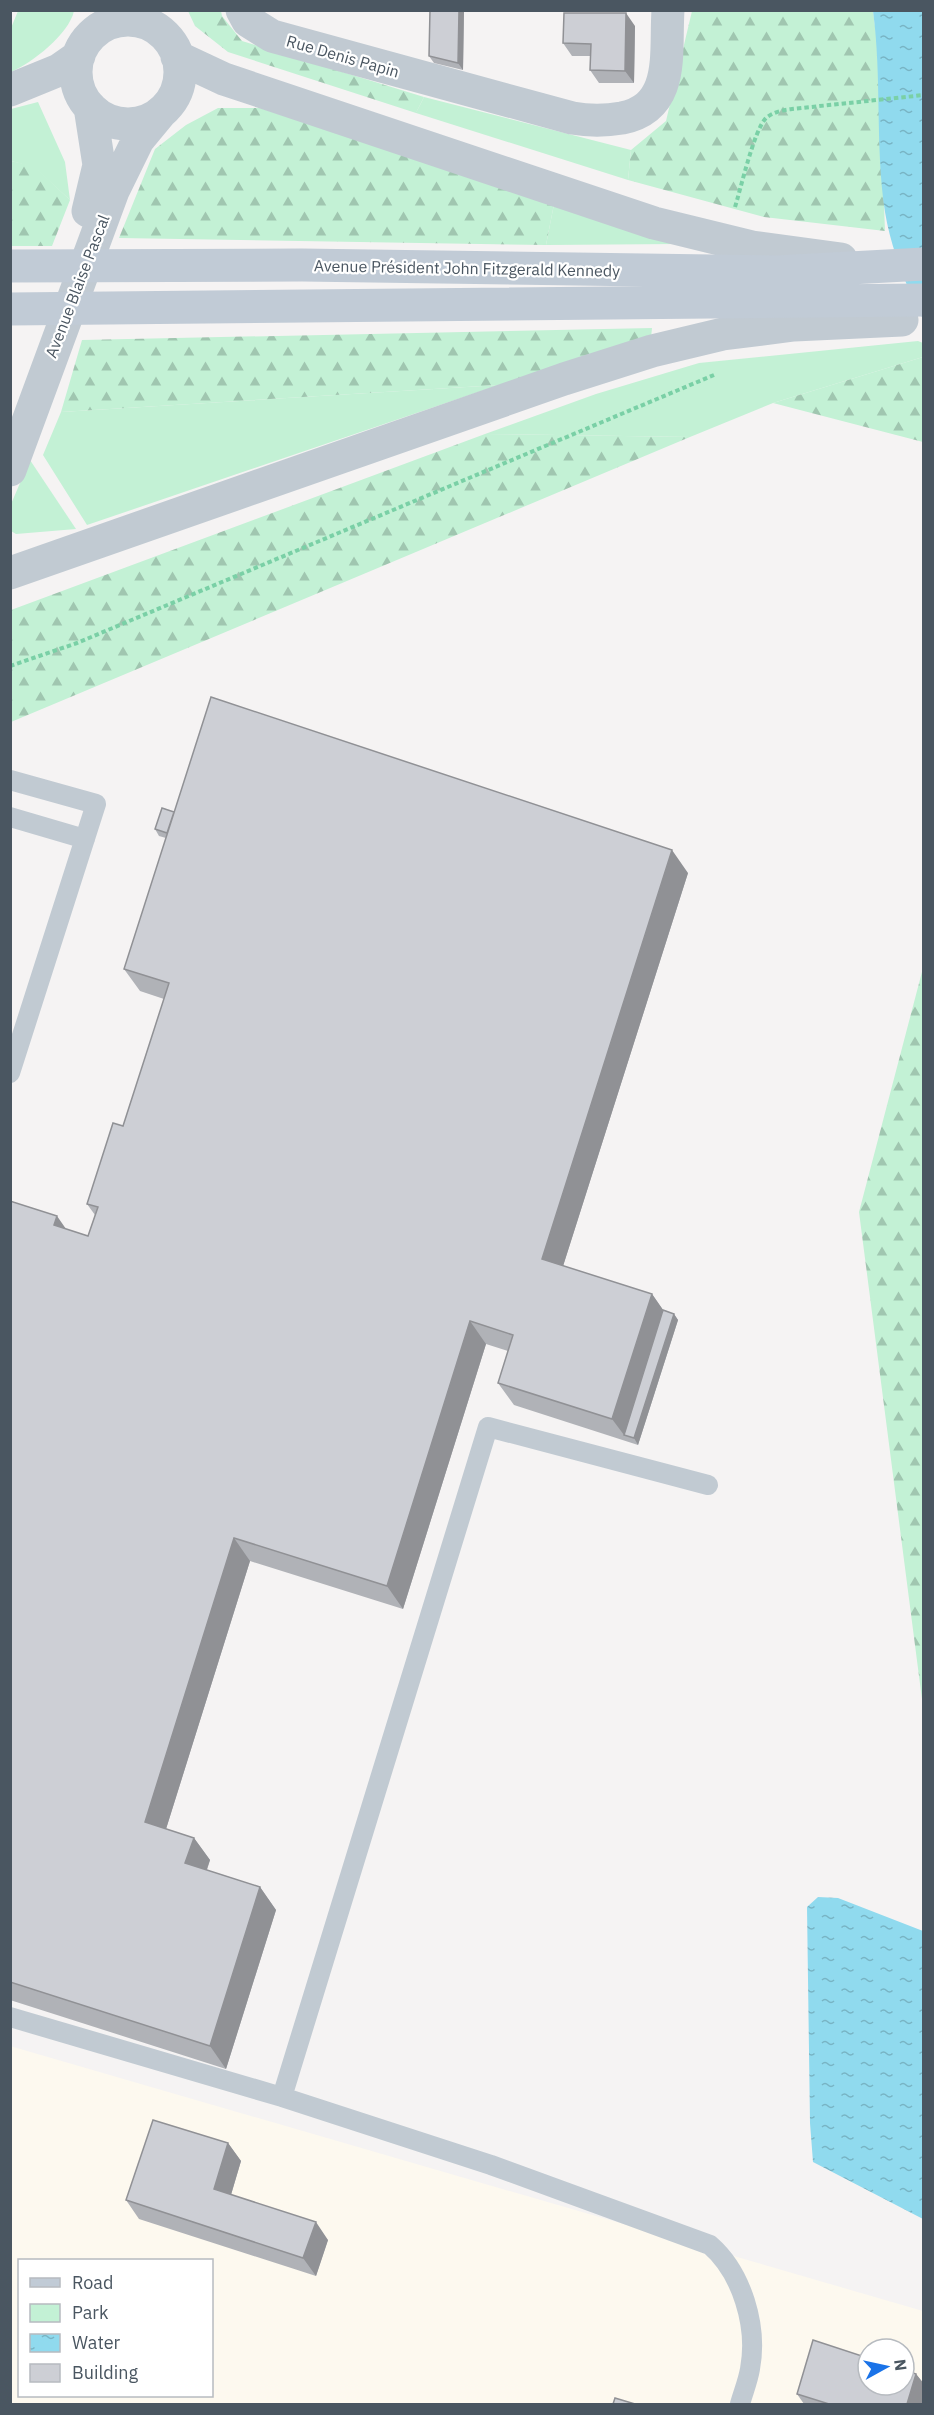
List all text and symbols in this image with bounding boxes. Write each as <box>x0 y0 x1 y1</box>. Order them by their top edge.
street label: Rue Denis Papin <box>284 30 402 82</box>
street label: Avenue Blaise Pascal <box>40 212 114 360</box>
street label: Avenue Président John Fitzgerald Kennedy <box>314 255 620 281</box>
legend <box>18 2259 213 2397</box>
text: Road <box>72 2271 113 2294</box>
text: Park <box>72 2301 109 2324</box>
text: Water <box>72 2331 121 2354</box>
north arrow <box>856 2337 916 2397</box>
text: N <box>890 2358 912 2372</box>
text: Building <box>72 2361 139 2384</box>

